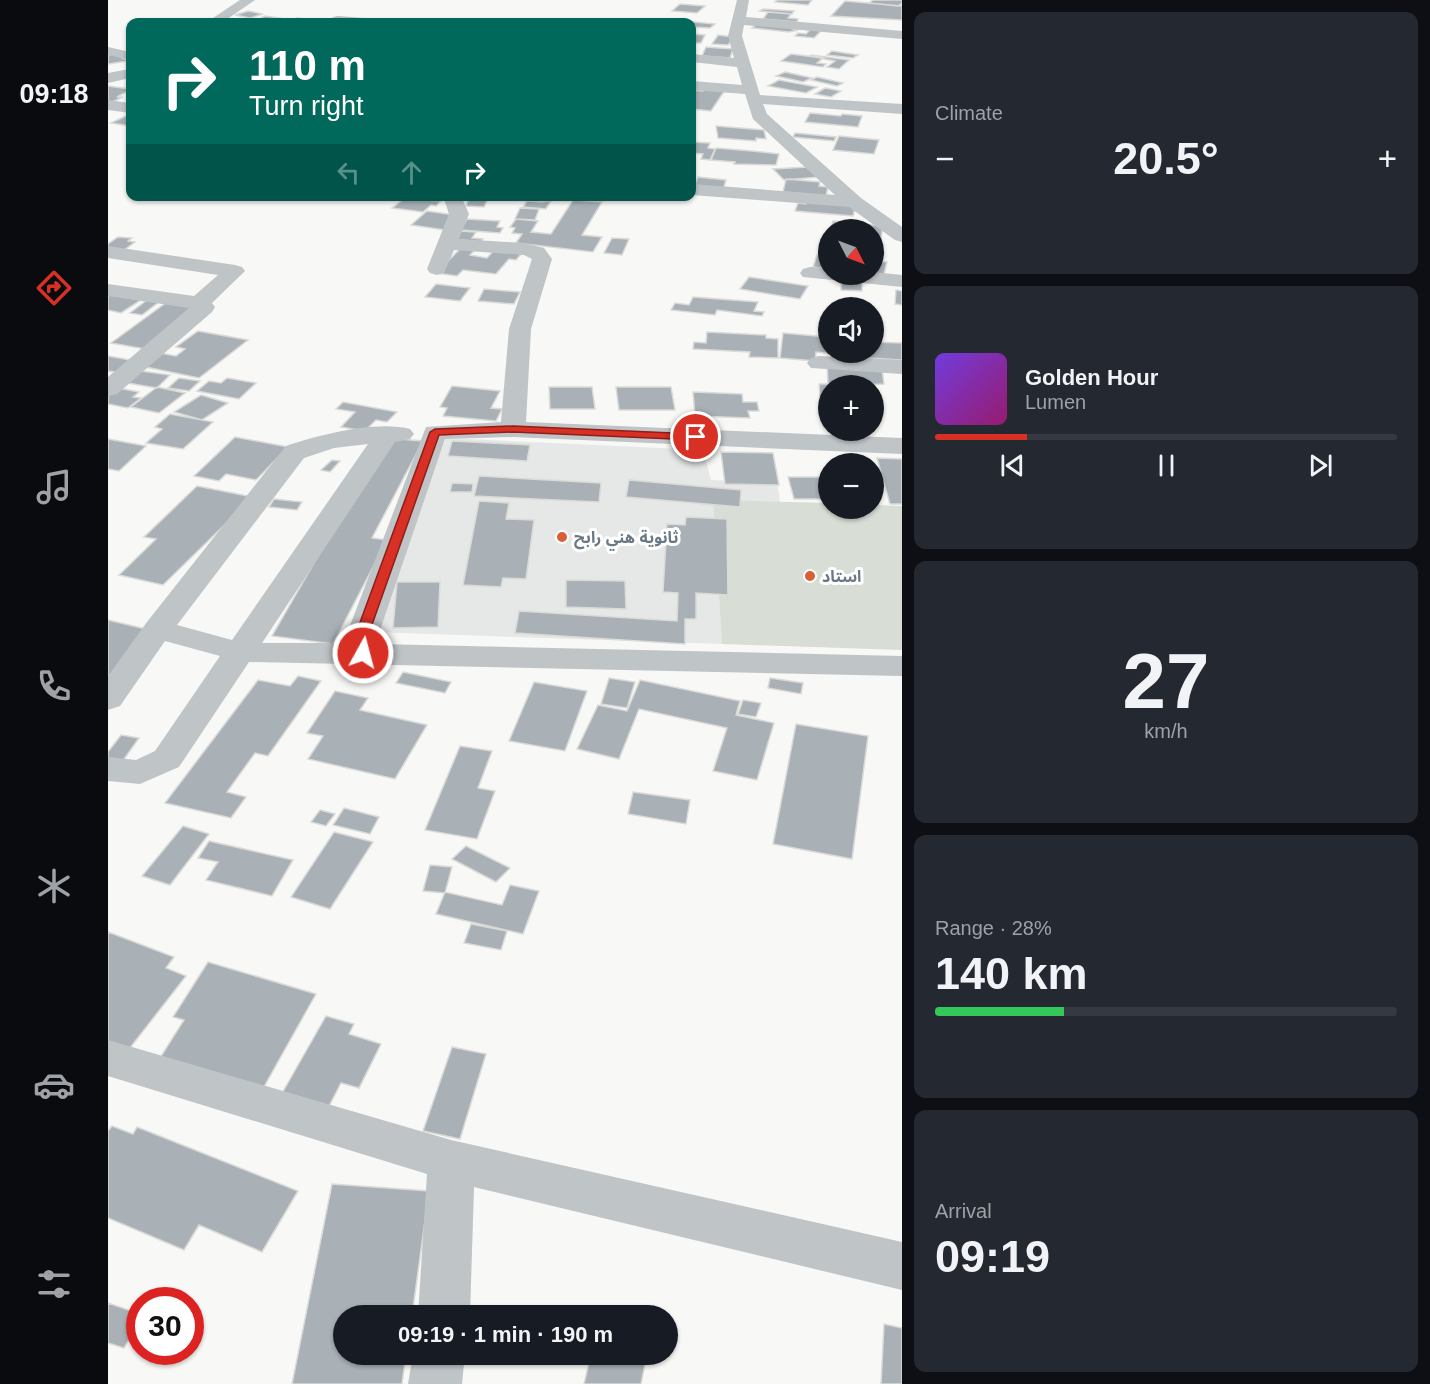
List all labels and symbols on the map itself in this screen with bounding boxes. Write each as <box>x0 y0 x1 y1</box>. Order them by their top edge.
north arrow <box>818 219 884 285</box>
pin <box>670 411 721 462</box>
place label: ثانوية هني رابح <box>574 529 678 551</box>
marker: ثانوية هني رابح <box>555 530 569 544</box>
place label: استاد <box>822 568 861 585</box>
marker: استاد <box>803 569 817 583</box>
position arrow <box>331 621 395 685</box>
speed limit sign: 30 <box>126 1287 204 1365</box>

